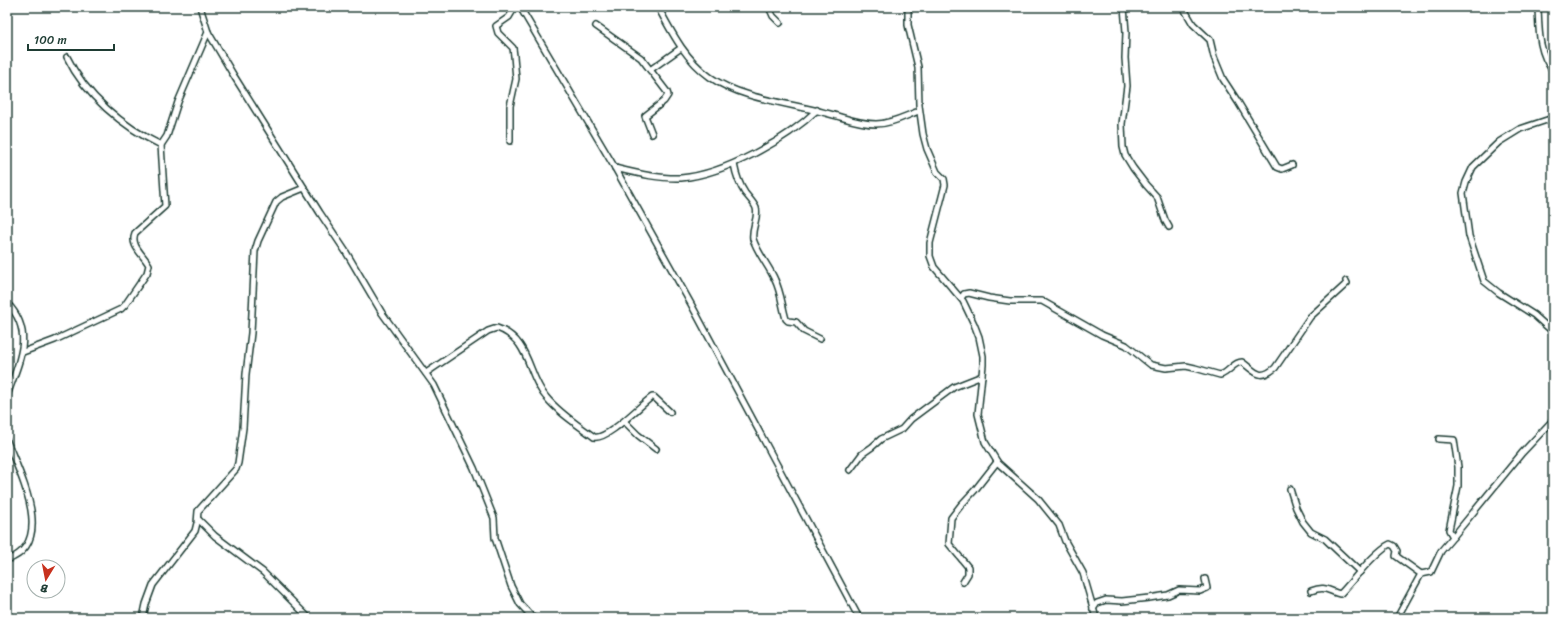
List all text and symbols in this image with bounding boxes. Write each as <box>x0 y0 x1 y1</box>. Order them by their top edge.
scale bar <box>28 26 114 52</box>
text: 100 m <box>34 29 67 51</box>
north arrow <box>26 559 66 599</box>
text: B <box>39 578 49 598</box>

